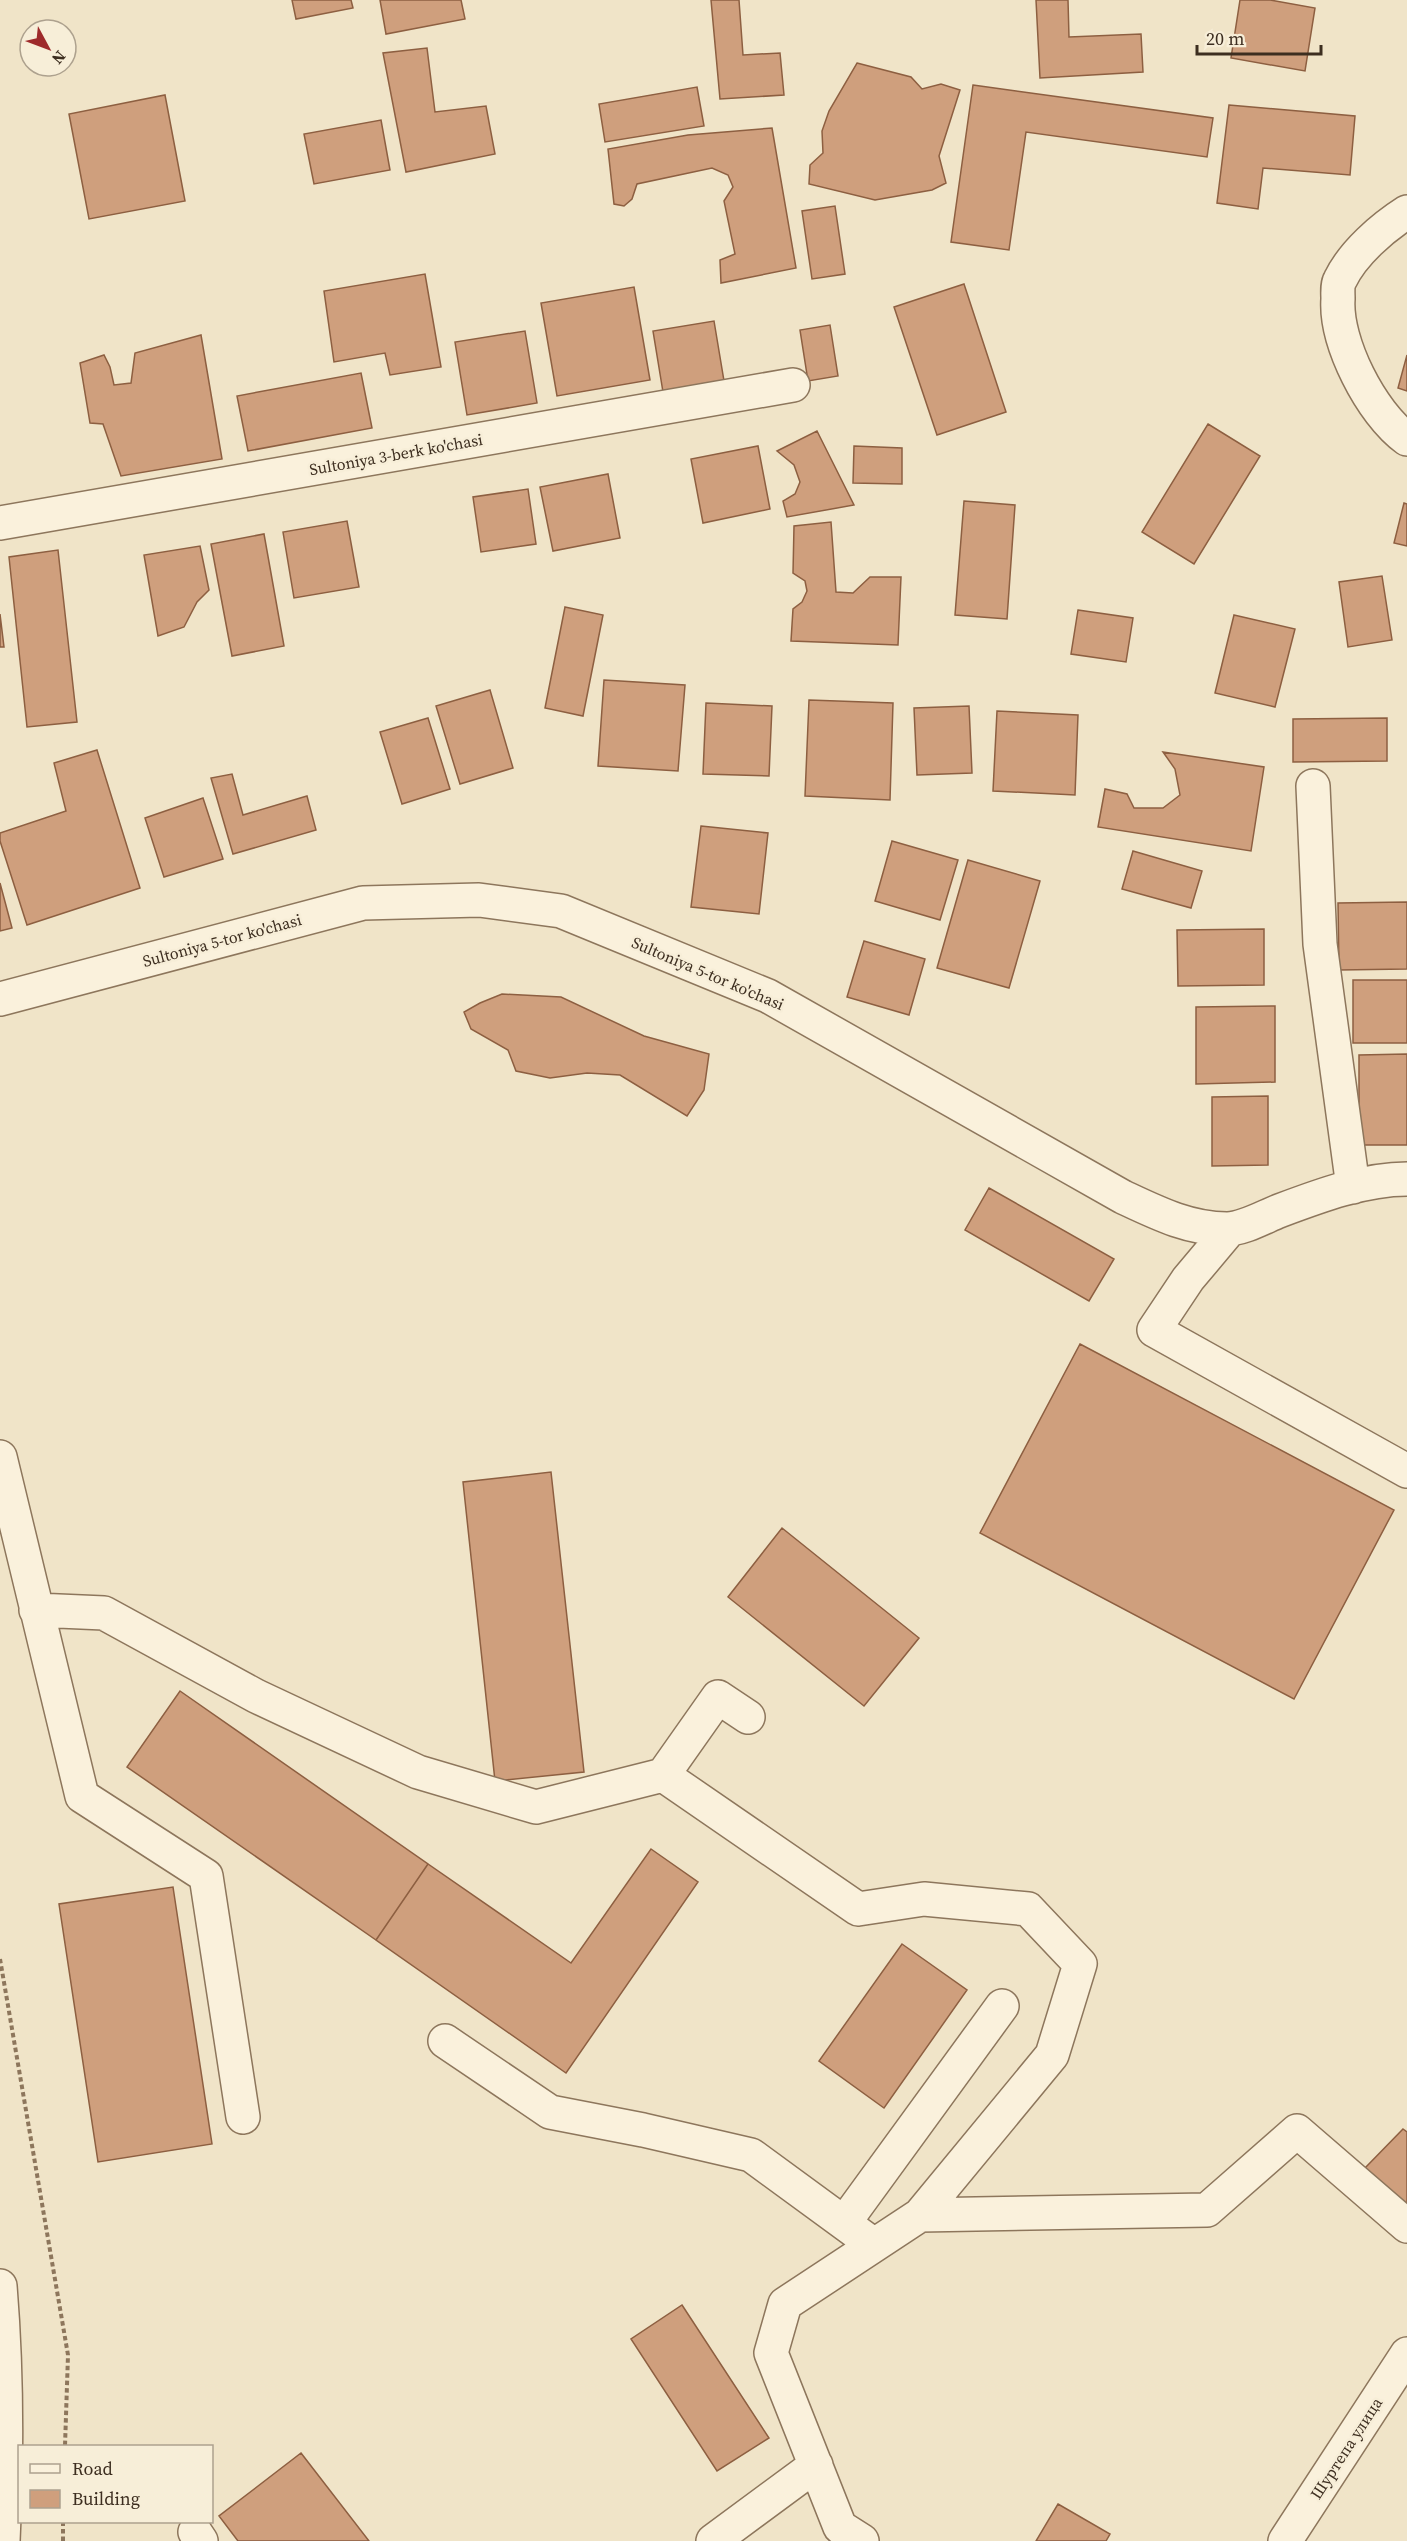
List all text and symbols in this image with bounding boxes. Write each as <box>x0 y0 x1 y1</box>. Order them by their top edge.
north arrow <box>18 18 78 78</box>
scale bar <box>1197 18 1322 56</box>
text: 20 m <box>1206 26 1244 51</box>
text: N <box>47 46 71 70</box>
street label: Sultoniya 3-berk ko'chasi <box>308 428 485 480</box>
street label: Sultoniya 5-tor ko'chasi <box>140 908 304 972</box>
street label: Sultoniya 5-tor ko'chasi <box>628 931 788 1015</box>
street label: Шуртепа улица <box>1305 2392 1388 2503</box>
legend <box>18 2445 213 2523</box>
text: Road <box>72 2456 113 2481</box>
text: Building <box>72 2486 140 2511</box>

